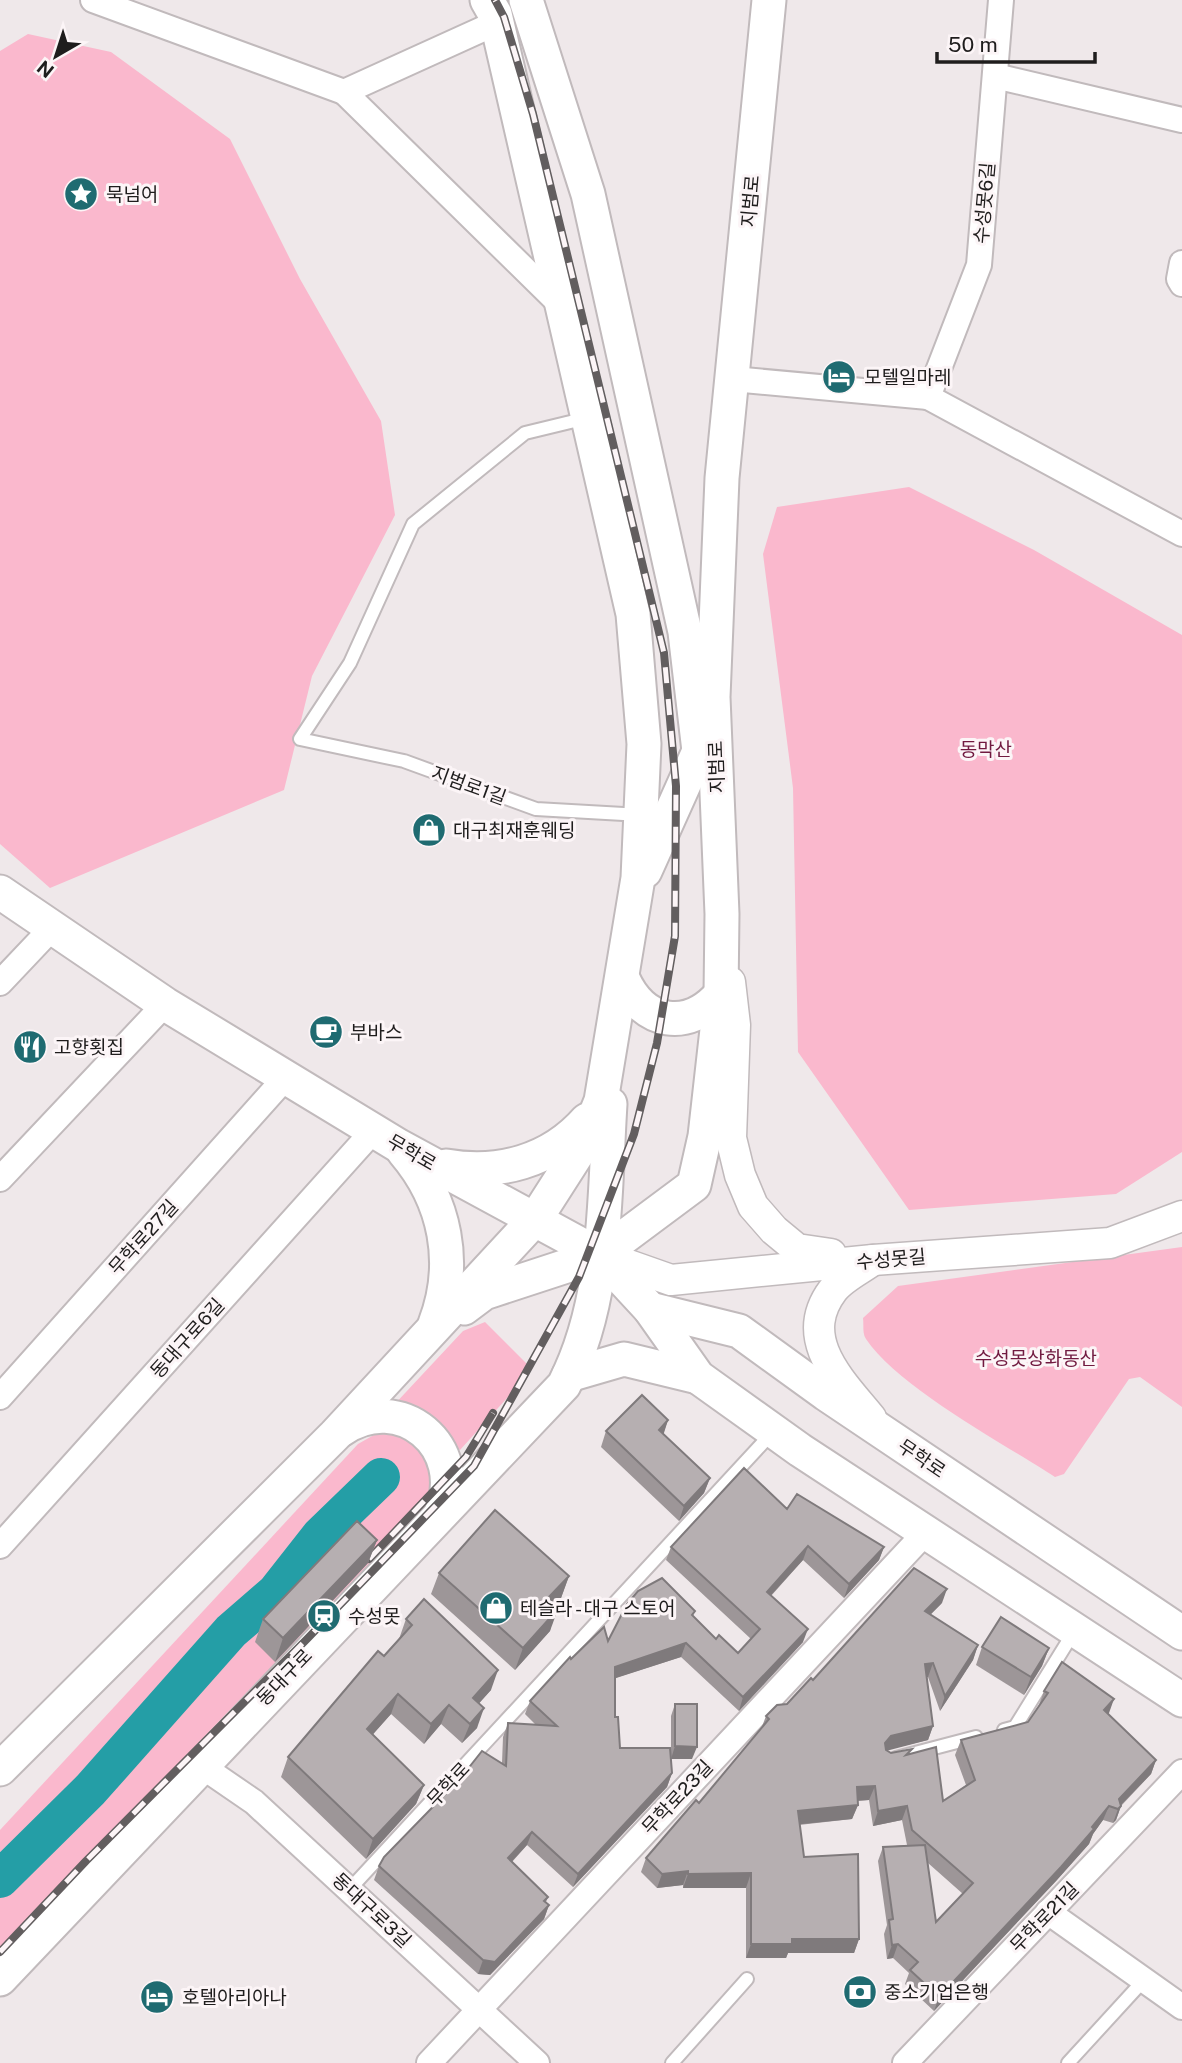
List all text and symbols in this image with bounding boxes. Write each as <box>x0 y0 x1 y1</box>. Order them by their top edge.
north arrow <box>21 21 91 91</box>
scale bar <box>937 21 1094 65</box>
text: 50 m <box>948 32 998 57</box>
text: N <box>33 56 58 82</box>
street label: 수성못6길 <box>969 161 999 245</box>
street label: 지범로 <box>737 174 763 228</box>
place icon: 묵넘어 <box>62 175 100 213</box>
place label: 묵넘어 <box>106 183 158 205</box>
hotel icon: 모텔일마레 <box>820 358 858 396</box>
place label: 모텔일마레 <box>864 366 951 388</box>
park label: 동막산 <box>960 738 1012 760</box>
street label: 지범로 <box>704 740 728 794</box>
street label: 지범로1길 <box>429 761 509 809</box>
shop icon: 대구최재훈웨딩 <box>410 811 448 849</box>
place label: 대구최재훈웨딩 <box>453 819 575 841</box>
cafe icon: 부바스 <box>307 1013 345 1051</box>
place label: 부바스 <box>350 1021 402 1043</box>
restaurant icon: 고향횟집 <box>11 1028 49 1066</box>
place label: 고향횟집 <box>54 1036 124 1058</box>
street label: 무학로 <box>384 1129 440 1175</box>
street label: 무학로27길 <box>104 1195 182 1279</box>
street label: 수성못길 <box>855 1245 927 1273</box>
street label: 동대구로6길 <box>146 1294 228 1382</box>
park label: 수성못상화동산 <box>975 1347 1097 1369</box>
street label: 무학로 <box>894 1434 950 1482</box>
shop icon: 테슬라 - 대구 스토어 <box>477 1589 515 1627</box>
station icon: 수성못 <box>305 1597 343 1635</box>
place label: 테슬라 - 대구 스토어 <box>520 1597 676 1619</box>
place label: 수성못 <box>348 1605 400 1627</box>
street label: 동대구로 <box>252 1644 316 1710</box>
street label: 무학로23길 <box>637 1755 717 1839</box>
street label: 무학로 <box>422 1757 474 1811</box>
street label: 동대구로3길 <box>328 1868 416 1952</box>
street label: 무학로21길 <box>1005 1877 1083 1957</box>
bank icon: 중소기업은행 <box>841 1973 879 2011</box>
hotel icon: 호텔아리아나 <box>138 1978 176 2016</box>
place label: 중소기업은행 <box>884 1981 989 2003</box>
place label: 호텔아리아나 <box>182 1986 287 2008</box>

